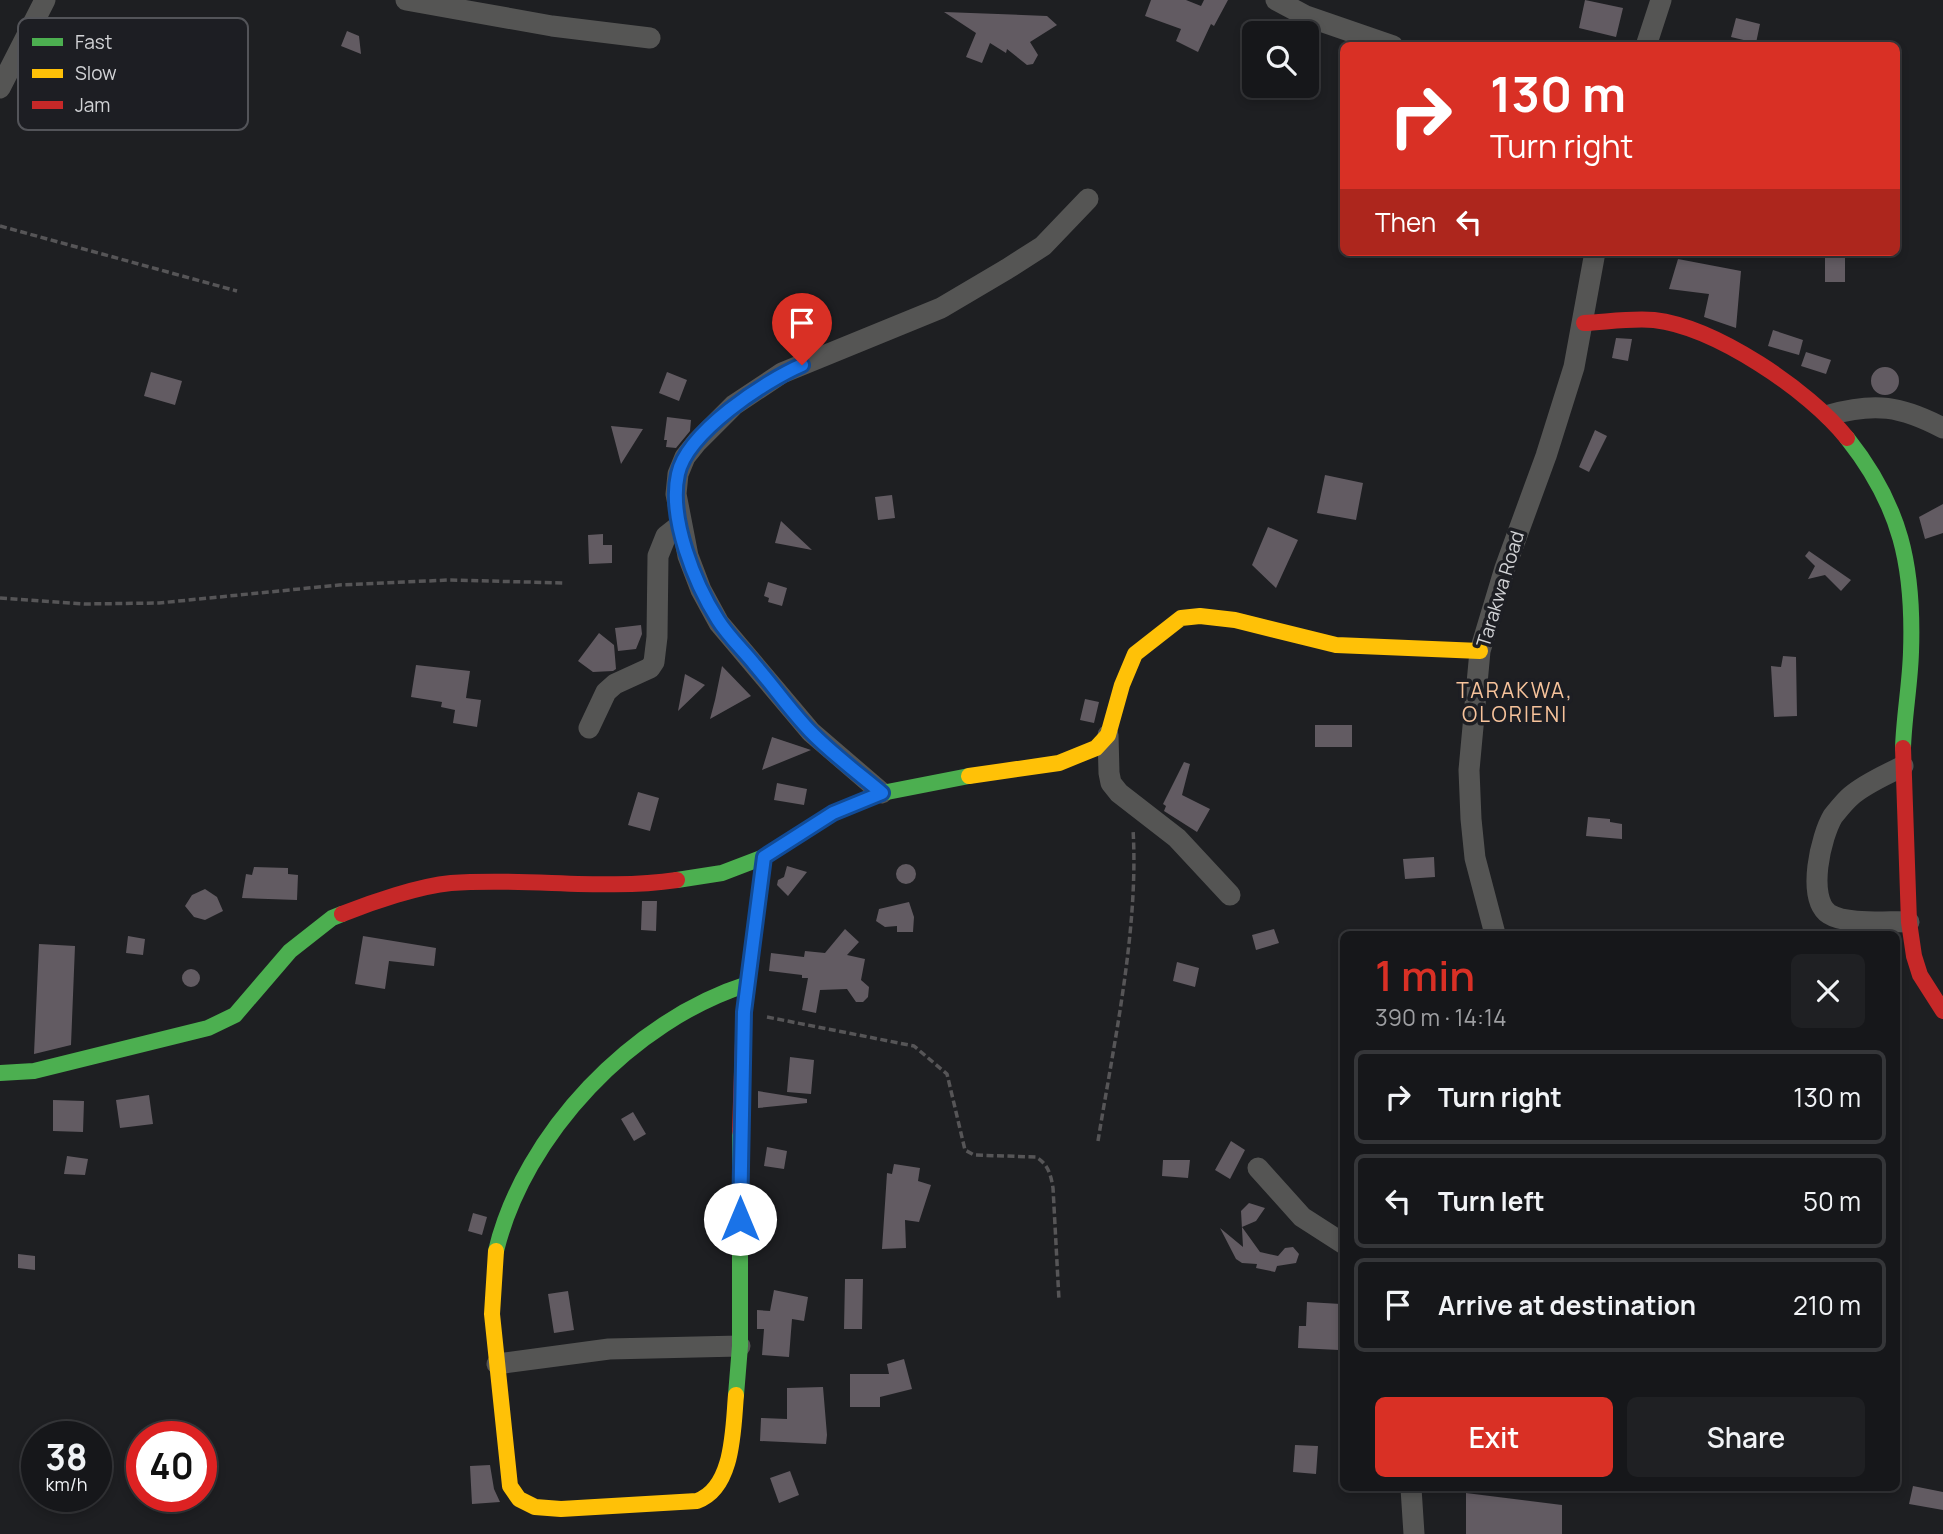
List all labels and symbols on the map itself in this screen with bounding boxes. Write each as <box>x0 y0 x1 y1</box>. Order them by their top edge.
legend <box>18 18 248 130</box>
text: Fast <box>75 29 112 55</box>
text: Slow <box>75 60 117 86</box>
text: Jam <box>75 92 110 118</box>
pin <box>772 293 832 365</box>
street label: Tarakwa Road <box>1470 528 1530 650</box>
district label: TARAKWA, OLORIENI <box>1456 676 1574 728</box>
position arrow <box>703 1182 777 1256</box>
speed limit sign: 40 <box>126 1421 217 1512</box>

